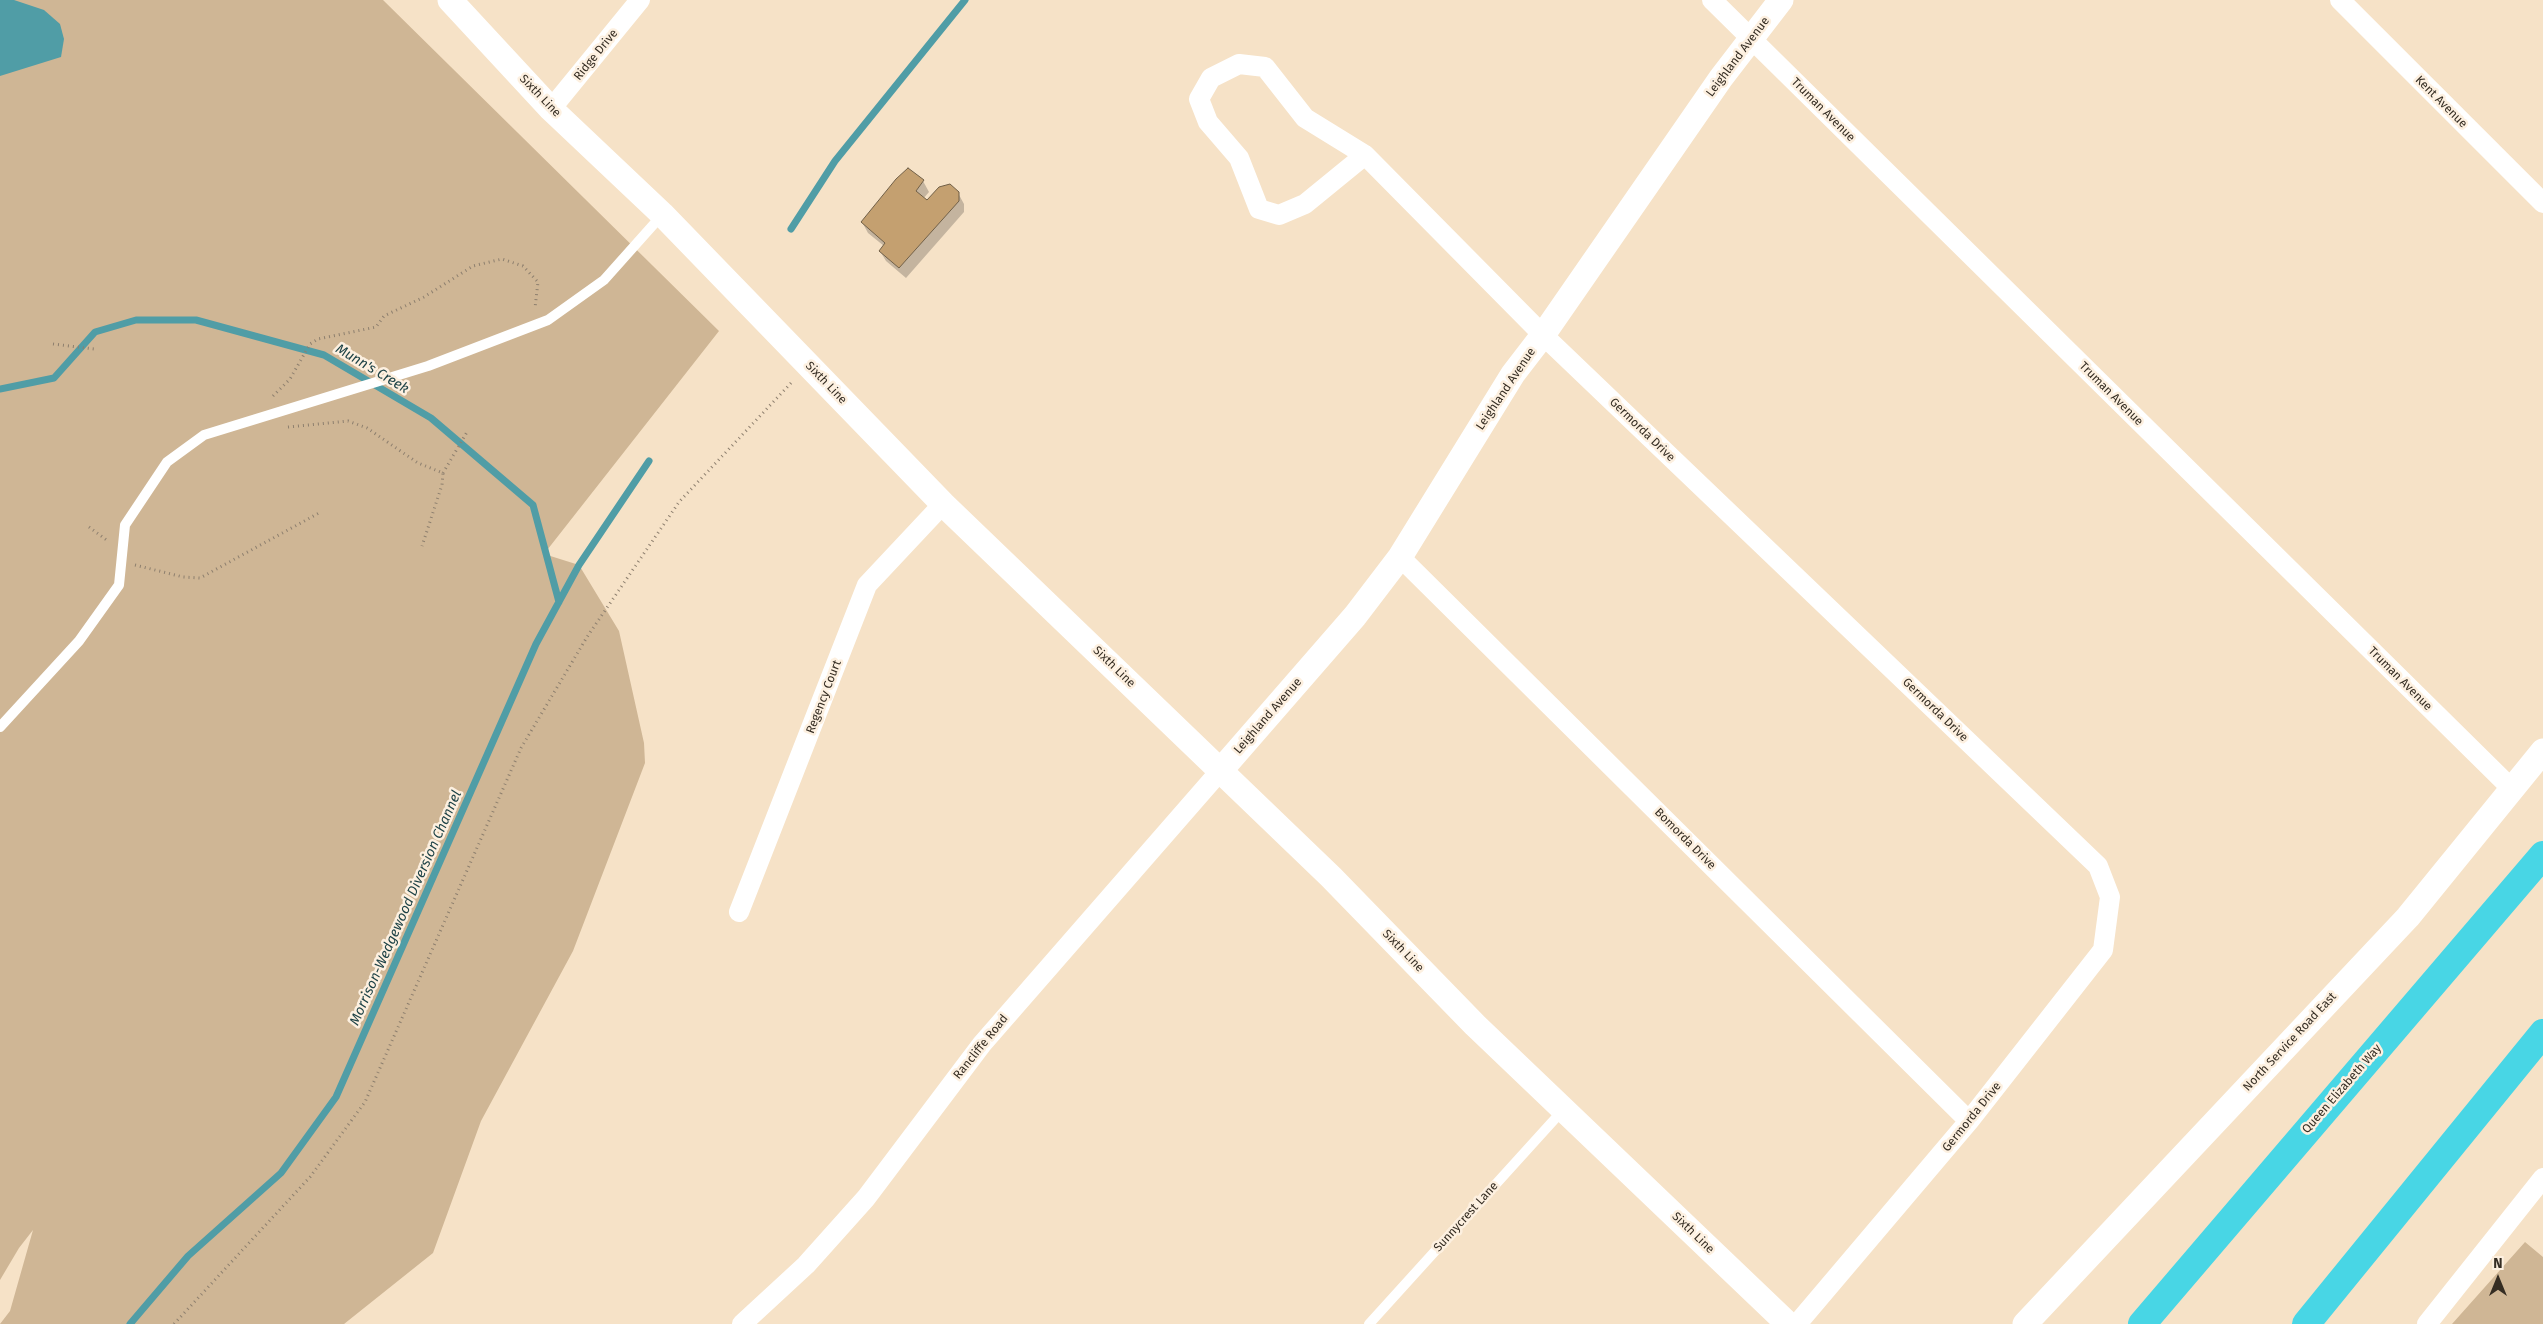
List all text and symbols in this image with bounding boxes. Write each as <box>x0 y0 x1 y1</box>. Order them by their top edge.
street label: Leighland Avenue <box>1703 14 1773 100</box>
street label: Ridge Drive <box>571 26 621 84</box>
street label: Sixth Line <box>516 72 564 120</box>
street label: Kent Avenue <box>2412 73 2470 131</box>
street label: Truman Avenue <box>1788 75 1858 145</box>
water label: Munn's Creek <box>332 341 412 397</box>
street label: Leighland Avenue <box>1473 345 1539 433</box>
street label: Sixth Line <box>802 359 850 407</box>
street label: Truman Avenue <box>2076 359 2146 429</box>
street label: Germorda Drive <box>1606 395 1678 465</box>
street label: Sixth Line <box>1090 643 1138 691</box>
street label: Truman Avenue <box>2365 644 2435 714</box>
street label: Regency Court <box>803 658 845 736</box>
street label: Leighland Avenue <box>1231 675 1305 757</box>
street label: Germorda Drive <box>1899 675 1971 745</box>
water label: Morrison-Wedgewood Diversion Channel <box>346 788 466 1028</box>
street label: Bomorda Drive <box>1651 805 1719 873</box>
street label: Sixth Line <box>1379 927 1427 975</box>
street label: North Service Road East <box>2240 990 2340 1094</box>
street label: Rancliffe Road <box>951 1012 1011 1082</box>
street label: Queen Elizabeth Way <box>2299 1041 2385 1137</box>
street label: Germorda Drive <box>1940 1079 2004 1155</box>
street label: Sunnycrest Lane <box>1431 1179 1501 1255</box>
street label: Sixth Line <box>1669 1209 1717 1257</box>
north arrow <box>2473 1254 2523 1304</box>
text: N <box>2493 1255 2503 1272</box>

